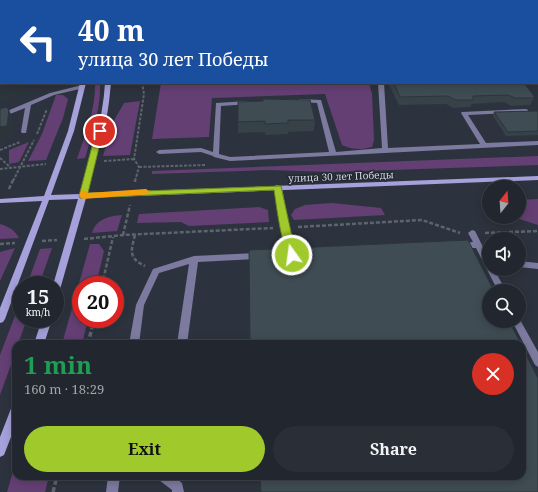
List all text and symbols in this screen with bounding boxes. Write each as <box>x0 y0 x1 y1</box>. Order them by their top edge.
text: 40 m <box>78 11 145 49</box>
icon: left <box>12 16 64 68</box>
text: улица 30 лет Победы <box>78 47 269 71</box>
pin <box>83 114 117 148</box>
icon: arrive <box>89 120 111 142</box>
street label: улица 30 лет Победы <box>288 167 394 185</box>
north arrow <box>482 180 526 224</box>
map controls <box>482 180 526 328</box>
button: sound <box>482 232 526 276</box>
position arrow <box>271 234 313 276</box>
speed limit sign: 20 <box>72 276 124 328</box>
text: 15 <box>27 283 49 310</box>
button: search <box>482 284 526 328</box>
text: km/h <box>26 305 50 319</box>
text: 1 min <box>24 348 92 381</box>
button: close <box>472 353 514 395</box>
text: 160 m · 18:29 <box>24 380 104 398</box>
button: Exit <box>24 426 265 472</box>
button: Share <box>273 426 514 472</box>

